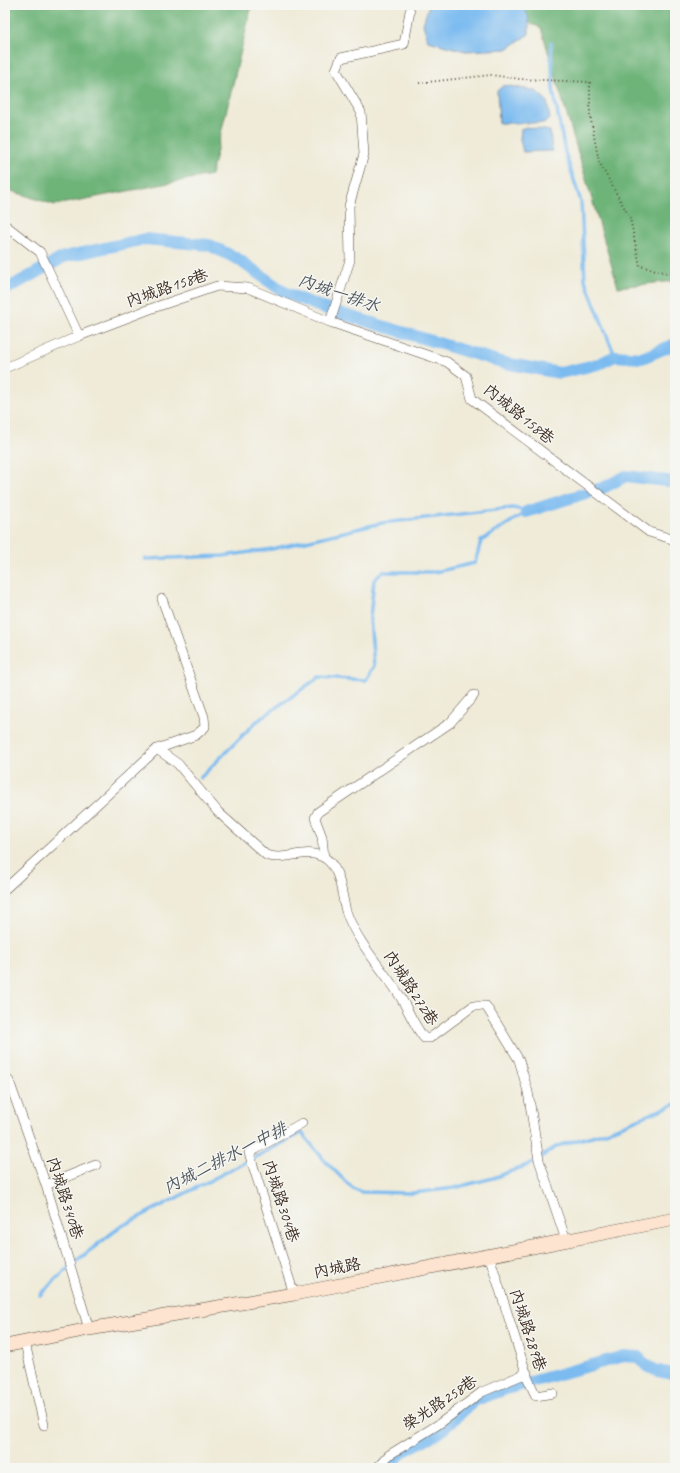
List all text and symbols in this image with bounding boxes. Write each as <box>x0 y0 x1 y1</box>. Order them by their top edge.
street label: 內城路158巷 <box>123 265 211 311</box>
water label: 內城一排水 <box>295 269 384 317</box>
street label: 內城路158巷 <box>479 379 559 449</box>
street label: 內城路272巷 <box>379 947 443 1029</box>
water label: 內城二排水一中排 <box>160 1117 292 1198</box>
street label: 內城路340巷 <box>42 1154 88 1242</box>
street label: 內城路304巷 <box>258 1157 304 1245</box>
street label: 內城路 <box>312 1254 362 1282</box>
street label: 內城路289巷 <box>505 1286 551 1374</box>
street label: 榮光路258巷 <box>399 1371 481 1435</box>

